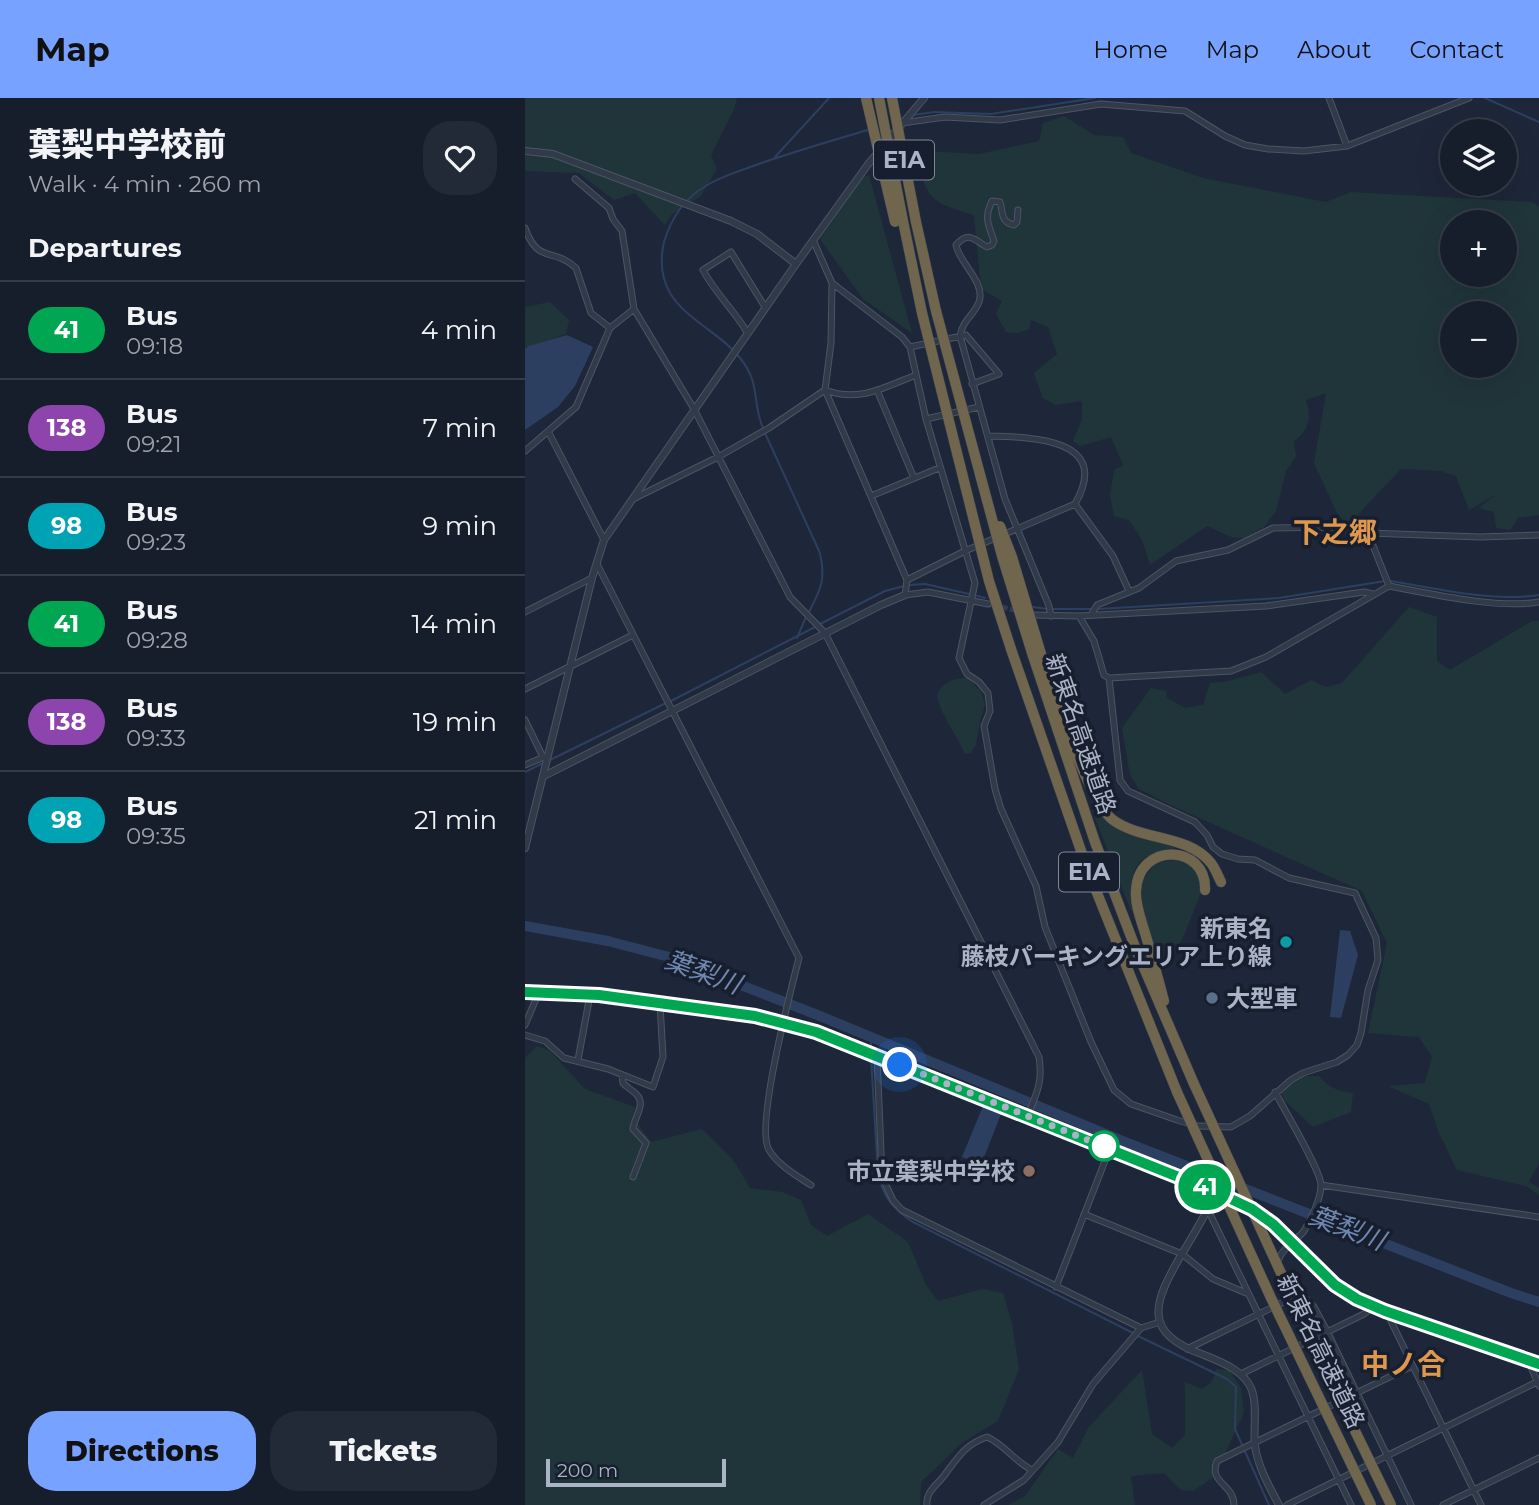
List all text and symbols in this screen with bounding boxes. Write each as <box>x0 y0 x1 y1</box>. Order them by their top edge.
text: Map <box>35 29 110 69</box>
text: Home <box>1093 35 1168 64</box>
text: Map <box>1206 35 1259 64</box>
text: About <box>1297 35 1371 64</box>
text: Contact <box>1409 35 1504 64</box>
map controls <box>1440 119 1517 378</box>
button: layers <box>1440 119 1517 196</box>
button: heart <box>423 121 497 195</box>
text: 葉梨中学校前 <box>28 124 226 164</box>
road number: E1A <box>874 141 934 180</box>
text: Walk · 4 min · 260 m <box>28 170 262 198</box>
button: + <box>1440 210 1517 287</box>
text: Departures <box>28 232 182 264</box>
text: Bus <box>126 300 178 332</box>
button: − <box>1440 301 1517 378</box>
text: 4 min <box>421 314 497 346</box>
text: 41 <box>54 315 79 344</box>
text: 09:18 <box>126 332 183 360</box>
text: Bus <box>126 398 178 430</box>
text: 7 min <box>423 412 497 444</box>
text: 138 <box>47 413 86 442</box>
text: 09:21 <box>126 430 181 458</box>
text: Bus <box>126 496 178 528</box>
text: 9 min <box>422 510 497 542</box>
text: 98 <box>51 511 82 540</box>
district label: 下之郷 <box>1293 515 1377 549</box>
text: 09:23 <box>126 528 186 556</box>
text: Bus <box>126 594 178 626</box>
text: 14 min <box>411 608 497 640</box>
text: 41 <box>54 609 79 638</box>
text: 09:28 <box>126 626 188 654</box>
street label: 新東名高速道路 <box>1040 650 1122 818</box>
text: Bus <box>126 692 178 724</box>
text: 19 min <box>413 706 497 738</box>
text: 138 <box>47 707 86 736</box>
text: 09:33 <box>126 724 186 752</box>
text: Bus <box>126 790 178 822</box>
text: 21 min <box>414 804 497 836</box>
text: 98 <box>51 805 82 834</box>
text: 09:35 <box>126 822 186 850</box>
road number: E1A <box>1059 852 1119 892</box>
place label: 新東名 藤枝パーキングエリア上り線 <box>961 914 1272 971</box>
marker: 新東名 藤枝パーキングエリア上り線 <box>1278 934 1294 950</box>
water label: 葉梨川 <box>661 944 748 1001</box>
place label: 大型車 <box>1226 984 1298 1013</box>
marker: 大型車 <box>1204 990 1220 1006</box>
your location <box>882 1047 917 1082</box>
unlabelled marker <box>1089 1131 1119 1161</box>
place label: 市立葉梨中学校 <box>847 1157 1015 1186</box>
marker: 市立葉梨中学校 <box>1021 1163 1037 1179</box>
line badge: 41 <box>1173 1164 1237 1210</box>
text: 41 <box>1192 1172 1218 1201</box>
water label: 葉梨川 <box>1305 1199 1392 1258</box>
street label: 新東名高速道路 <box>1271 1269 1371 1433</box>
district label: 中ノ合 <box>1361 1347 1445 1381</box>
button: Directions <box>28 1411 256 1491</box>
button: Tickets <box>270 1411 497 1491</box>
scale bar <box>546 1456 726 1488</box>
text: 200 m <box>557 1459 618 1482</box>

